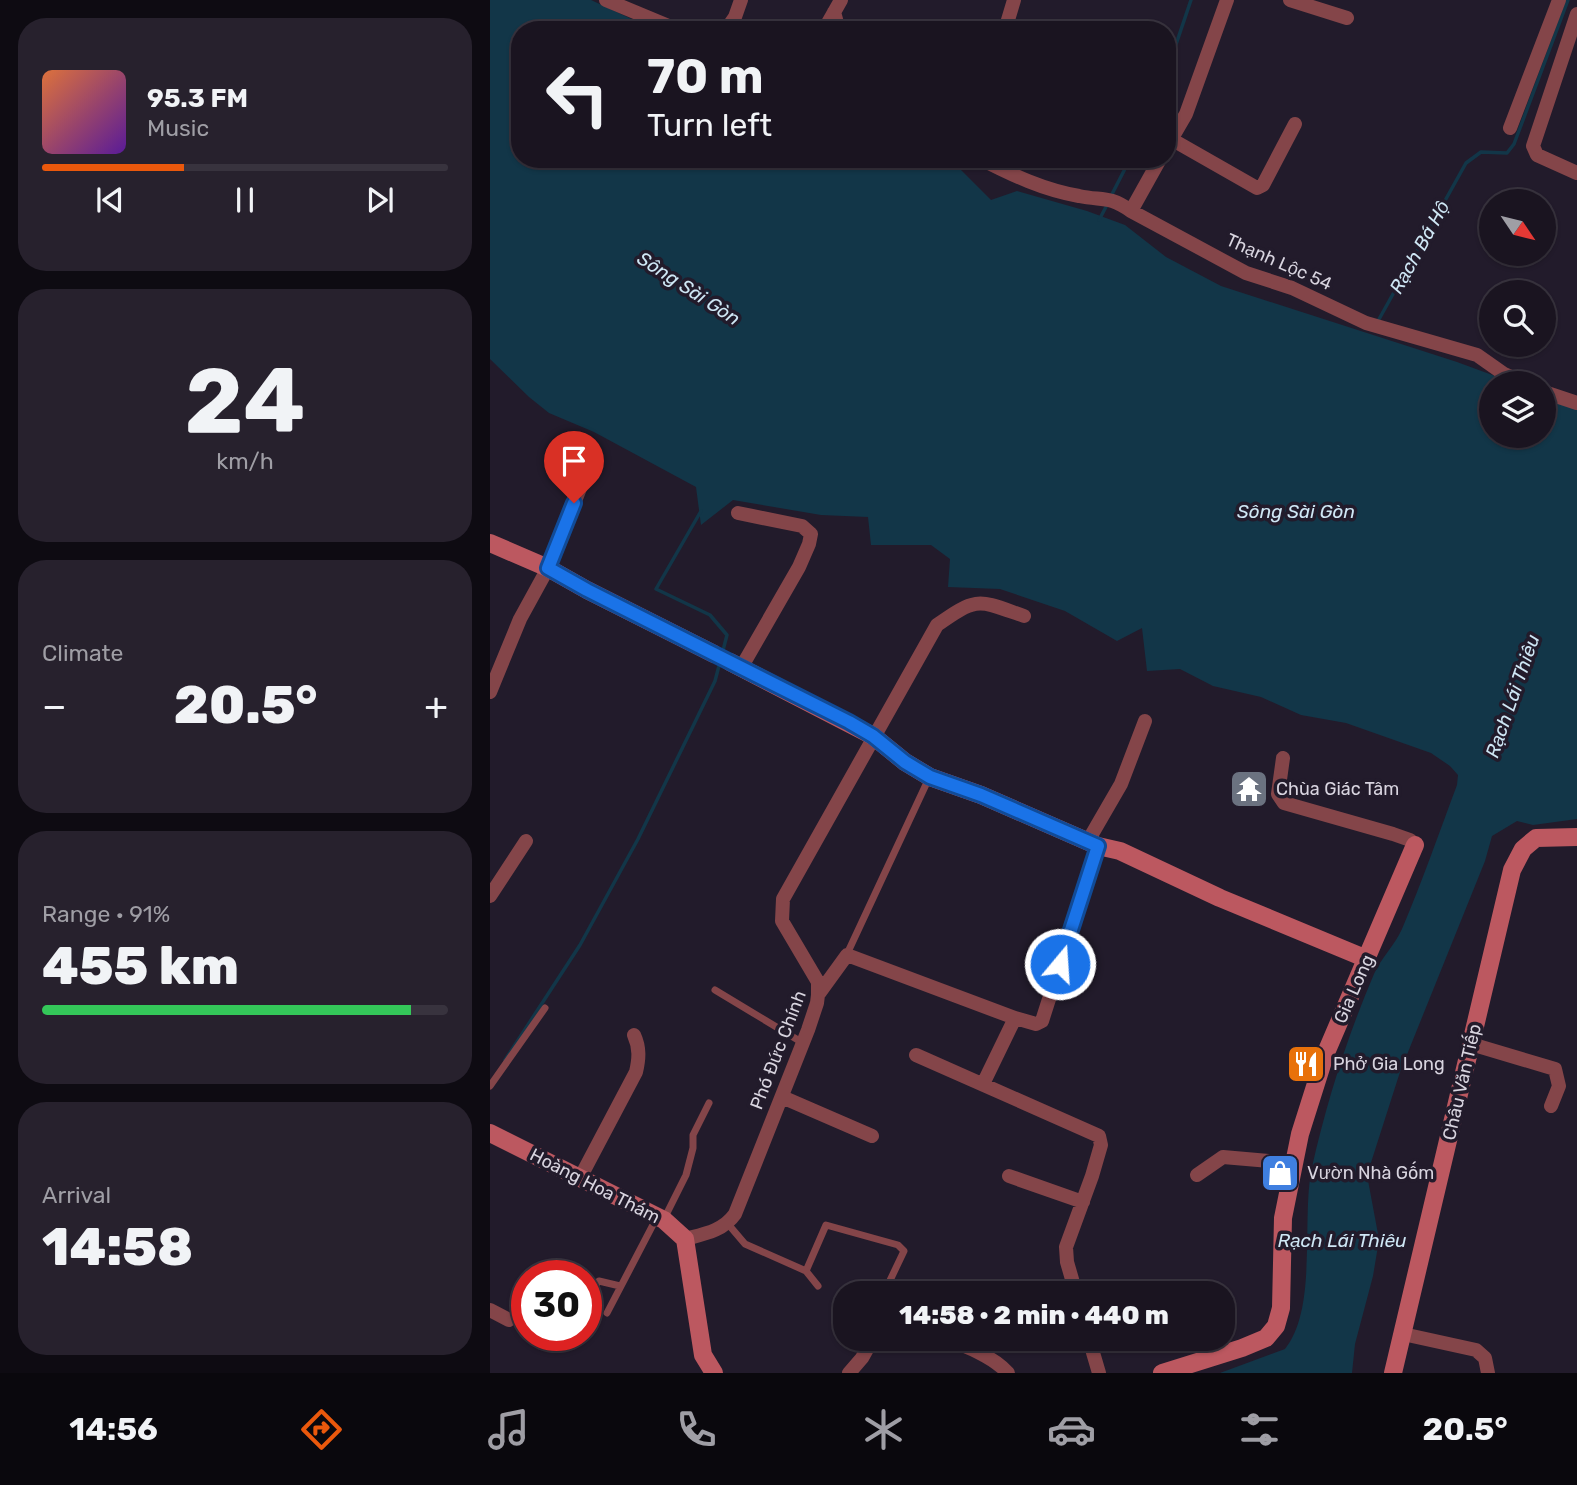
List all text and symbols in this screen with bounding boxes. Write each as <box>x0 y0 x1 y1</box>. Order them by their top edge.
text: 70 m <box>647 47 764 105</box>
icon: left <box>532 49 623 140</box>
text: 95.3 FM <box>147 83 248 114</box>
text: Turn left <box>647 106 772 144</box>
text: Music <box>147 114 209 142</box>
icon: previous <box>91 181 129 219</box>
icon: pause <box>226 181 264 219</box>
icon: next <box>361 181 399 219</box>
north arrow <box>1479 189 1556 266</box>
map controls <box>1479 189 1556 448</box>
water label: Rạch Bá Hộ <box>1385 197 1454 298</box>
street label: Thạnh Lộc 54 <box>1223 229 1335 295</box>
water label: Sông Sài Gòn <box>633 247 744 330</box>
button: search <box>1479 280 1556 357</box>
text: 24 <box>185 347 305 455</box>
button: layers <box>1479 371 1556 448</box>
pin <box>544 431 604 503</box>
icon: arrive <box>555 442 593 480</box>
text: km/h <box>216 447 274 475</box>
water label: Sông Sài Gòn <box>1237 500 1355 523</box>
water label: Rạch Lái Thiêu <box>1481 631 1544 761</box>
text: Climate <box>42 639 123 667</box>
text: 20.5° <box>174 674 317 736</box>
text: − <box>42 683 67 729</box>
text: + <box>424 683 448 729</box>
temple icon: Chùa Giác Tâm <box>1228 768 1270 810</box>
place label: Chùa Giác Tâm <box>1276 778 1399 800</box>
text: Range · 91% <box>42 900 170 928</box>
position arrow <box>1023 927 1097 1001</box>
text: 455 km <box>42 935 239 997</box>
street label: Gia Long <box>1329 951 1379 1027</box>
street label: Phó Đức Chính <box>745 988 811 1112</box>
street label: Châu Văn Tiếp <box>1437 1021 1486 1142</box>
restaurant icon: Phở Gia Long <box>1285 1043 1327 1085</box>
place label: Phở Gia Long <box>1333 1053 1445 1075</box>
street label: Hoàng Hoa Thám <box>526 1144 664 1228</box>
shop icon: Vườn Nhà Gốm <box>1259 1152 1301 1194</box>
place label: Vườn Nhà Gốm <box>1307 1161 1434 1184</box>
text: Arrival <box>42 1181 111 1209</box>
text: 14:58 <box>42 1216 193 1278</box>
water label: Rạch Lái Thiêu <box>1277 1229 1407 1252</box>
speed limit sign: 30 <box>511 1260 602 1351</box>
text: 14:58 · 2 min · 440 m <box>899 1300 1169 1331</box>
icon: directions <box>297 1405 346 1454</box>
icon: music <box>484 1405 533 1454</box>
icon: phone <box>672 1405 721 1454</box>
icon: climate <box>859 1405 908 1454</box>
icon: car <box>1047 1405 1096 1454</box>
icon: filters <box>1235 1405 1284 1454</box>
text: 14:56 <box>69 1410 158 1448</box>
text: 20.5° <box>1422 1410 1508 1448</box>

